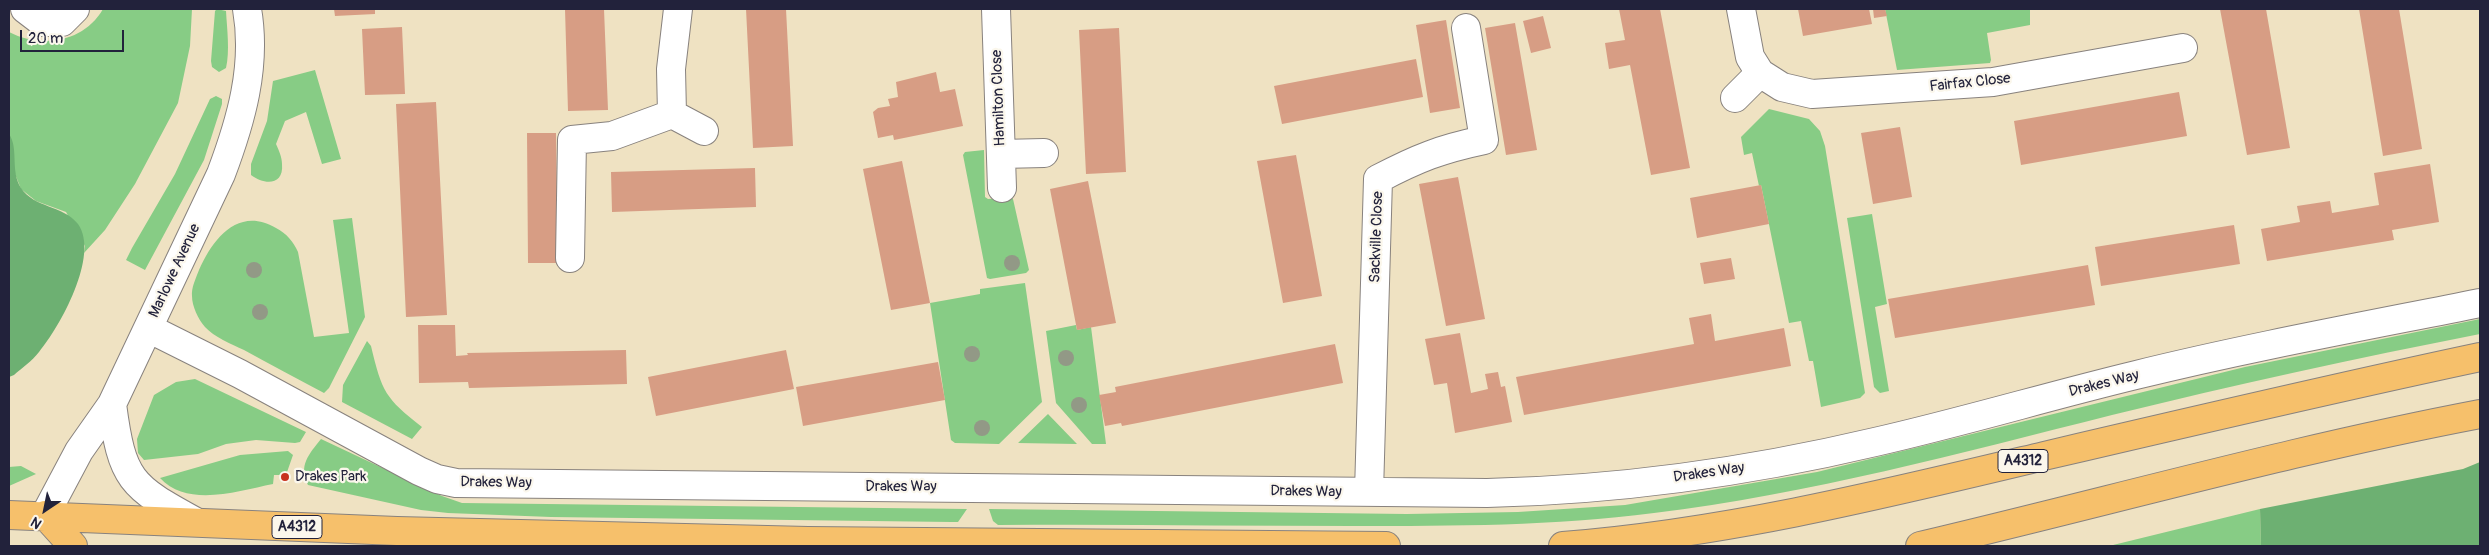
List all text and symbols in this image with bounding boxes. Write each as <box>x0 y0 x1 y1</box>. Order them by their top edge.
scale bar <box>22 20 126 52</box>
text: 20 m <box>28 29 63 48</box>
street label: Hamilton Close <box>988 49 1010 147</box>
street label: Fairfax Close <box>1929 70 2011 96</box>
street label: Sackville Close <box>1366 191 1388 283</box>
street label: Marlowe Avenue <box>145 221 205 321</box>
street label: Drakes Way <box>2067 367 2141 401</box>
road number: A4312 <box>1998 450 2048 472</box>
street label: Drakes Way <box>1672 459 1746 487</box>
place label: Drakes Park <box>295 468 367 486</box>
marker: Drakes Park <box>279 471 291 483</box>
street label: Drakes Way <box>460 473 532 493</box>
street label: Drakes Way <box>865 478 937 496</box>
street label: Drakes Way <box>1270 482 1342 502</box>
north arrow <box>20 485 70 535</box>
text: N <box>28 513 45 533</box>
road number: A4312 <box>272 516 322 538</box>

